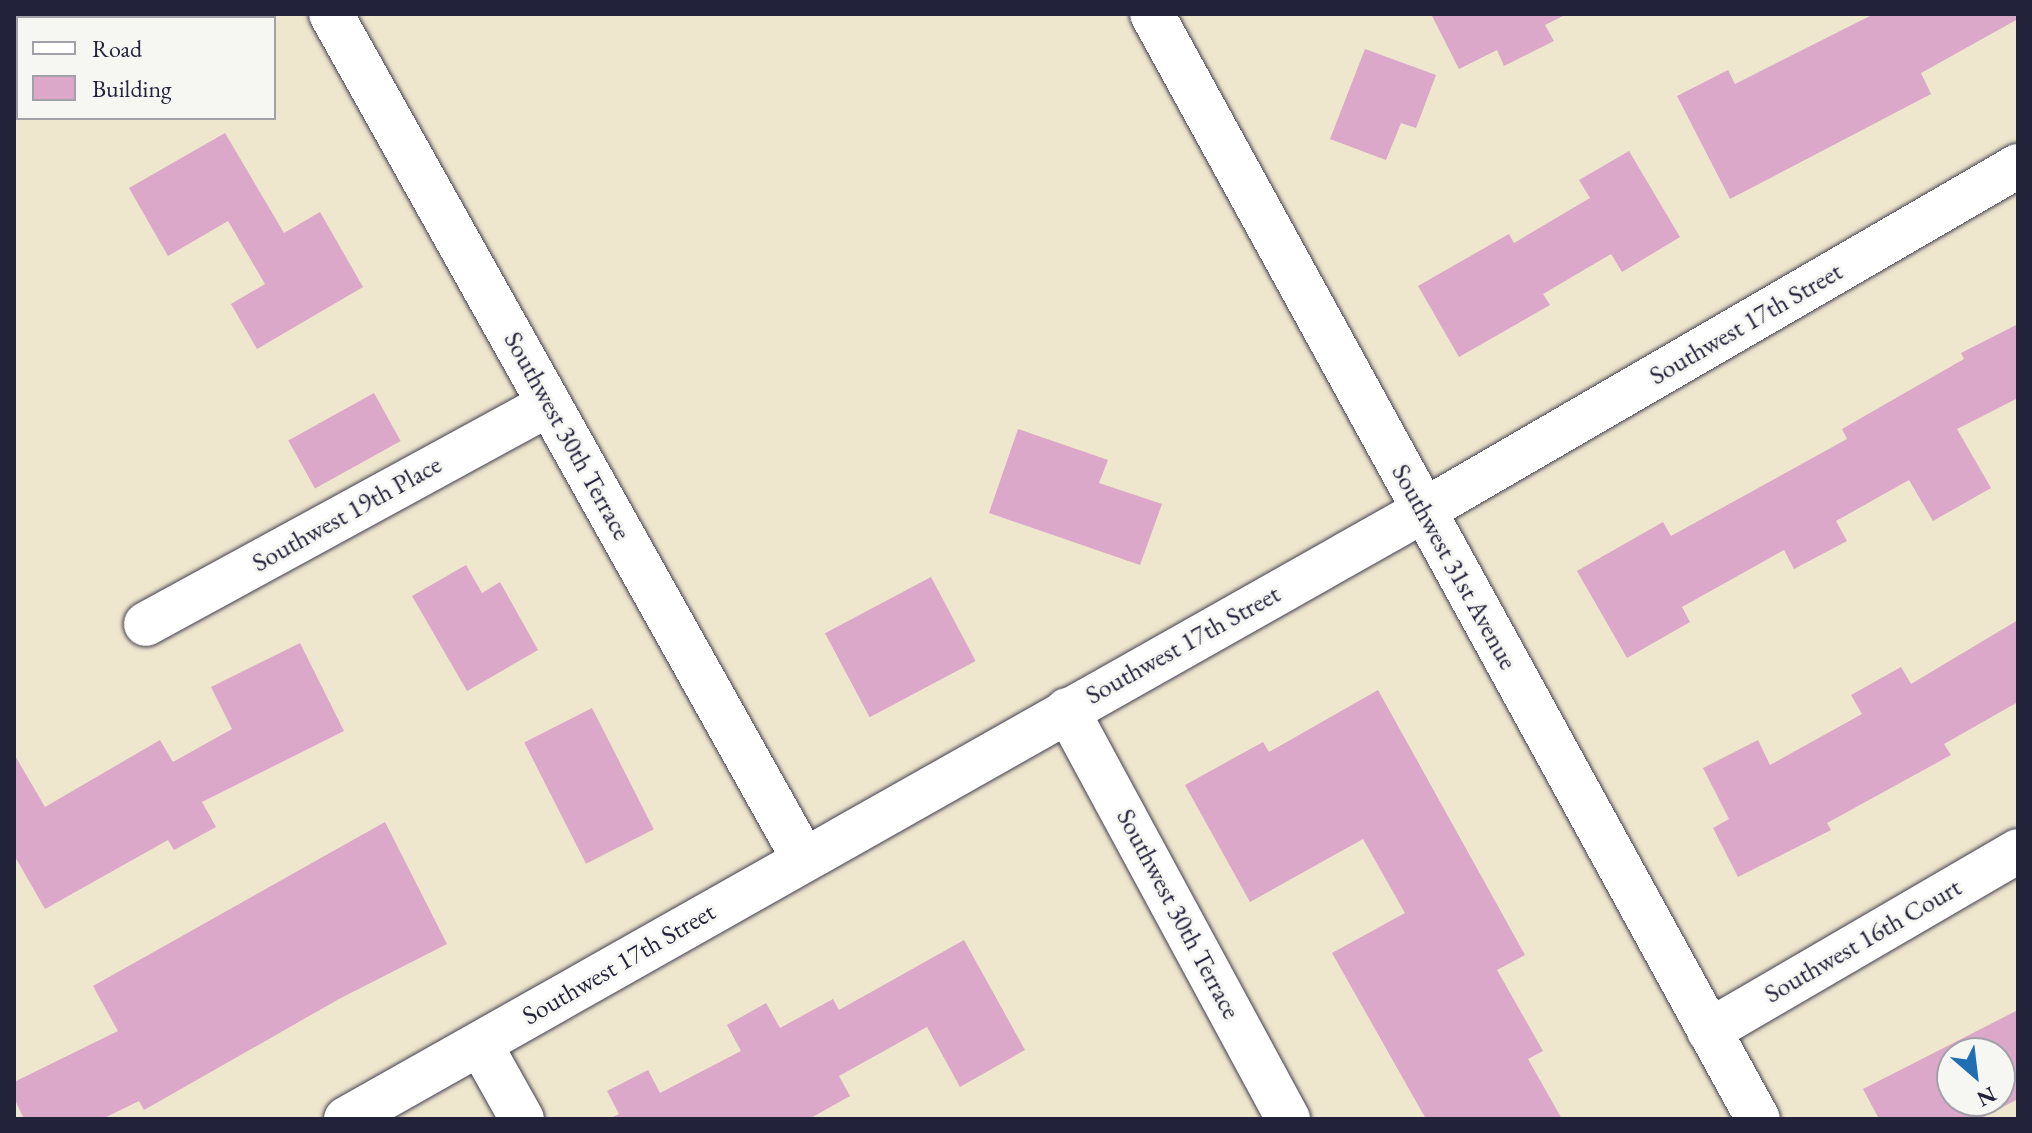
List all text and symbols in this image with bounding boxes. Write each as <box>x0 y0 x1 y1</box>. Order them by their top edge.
legend <box>16 16 276 120</box>
text: Road <box>92 33 142 64</box>
text: Building <box>92 73 172 104</box>
street label: Southwest 17th Street <box>1644 256 1848 392</box>
street label: Southwest 30th Terrace <box>497 326 637 546</box>
street label: Southwest 19th Place <box>247 449 447 579</box>
street label: Southwest 31st Avenue <box>1385 459 1523 675</box>
street label: Southwest 17th Street <box>1080 579 1286 711</box>
street label: Southwest 30th Terrace <box>1110 804 1246 1024</box>
street label: Southwest 16th Court <box>1759 872 1967 1010</box>
street label: Southwest 17th Street <box>517 896 721 1032</box>
north arrow <box>1936 1037 2016 1117</box>
text: N <box>1972 1080 2001 1114</box>

